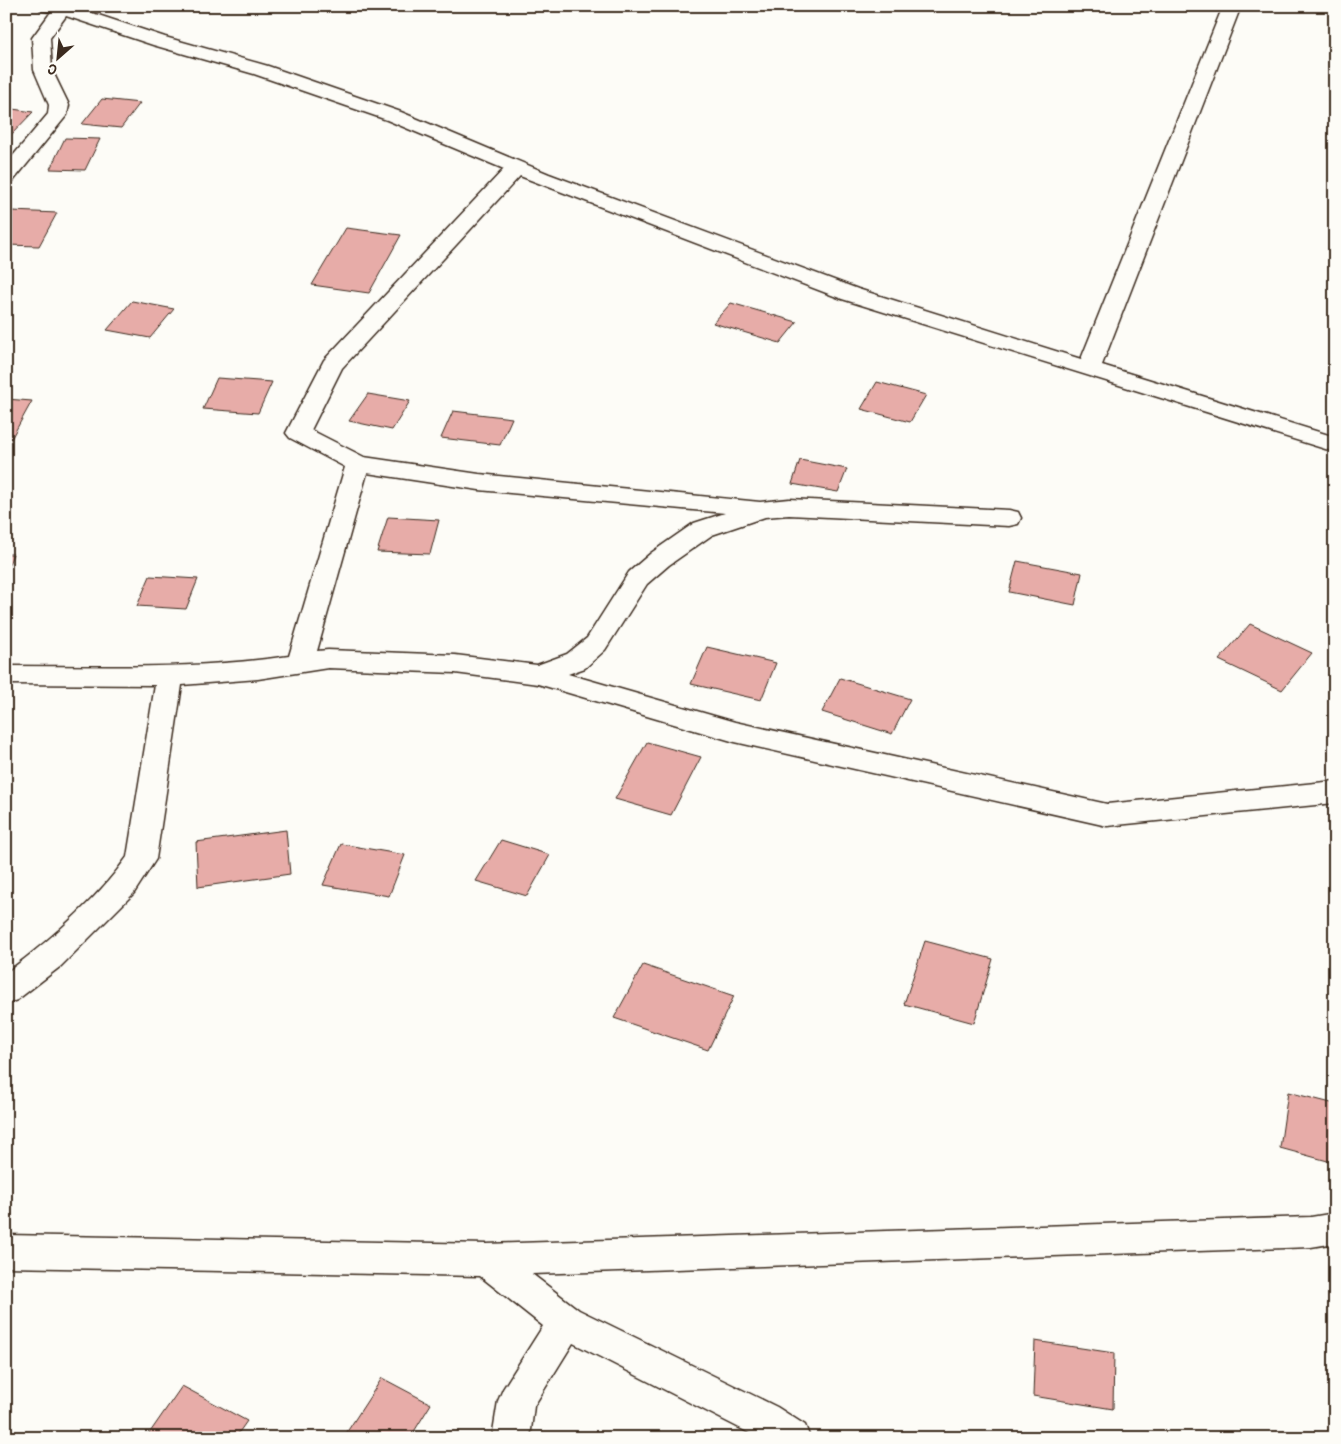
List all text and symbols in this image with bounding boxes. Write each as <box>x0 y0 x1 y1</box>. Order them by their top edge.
north arrow <box>32 32 82 82</box>
text: С <box>44 59 60 79</box>

